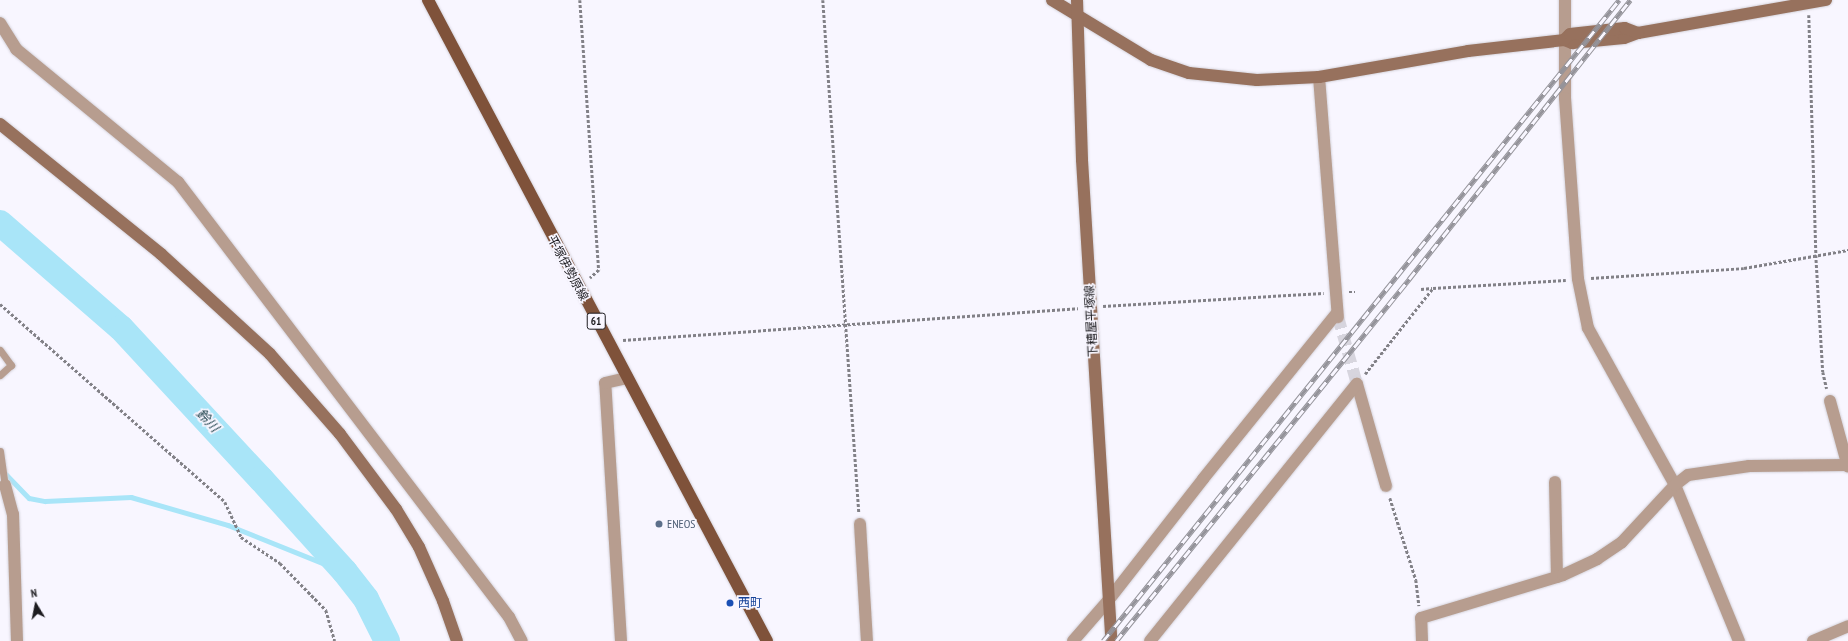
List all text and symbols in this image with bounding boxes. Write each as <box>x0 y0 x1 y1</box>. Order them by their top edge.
street label: 平塚伊勢原線 <box>545 233 591 303</box>
street label: 下糟屋平塚線 <box>1082 285 1100 357</box>
road number: 61 <box>586 312 606 330</box>
water label: 鈴川 <box>192 406 222 436</box>
place label: ENEOS <box>667 517 695 531</box>
marker: ENEOS <box>654 519 664 529</box>
north arrow <box>16 585 56 625</box>
text: N <box>30 586 38 601</box>
place label: 西町 <box>738 596 762 610</box>
marker: 西町 <box>725 598 735 608</box>

